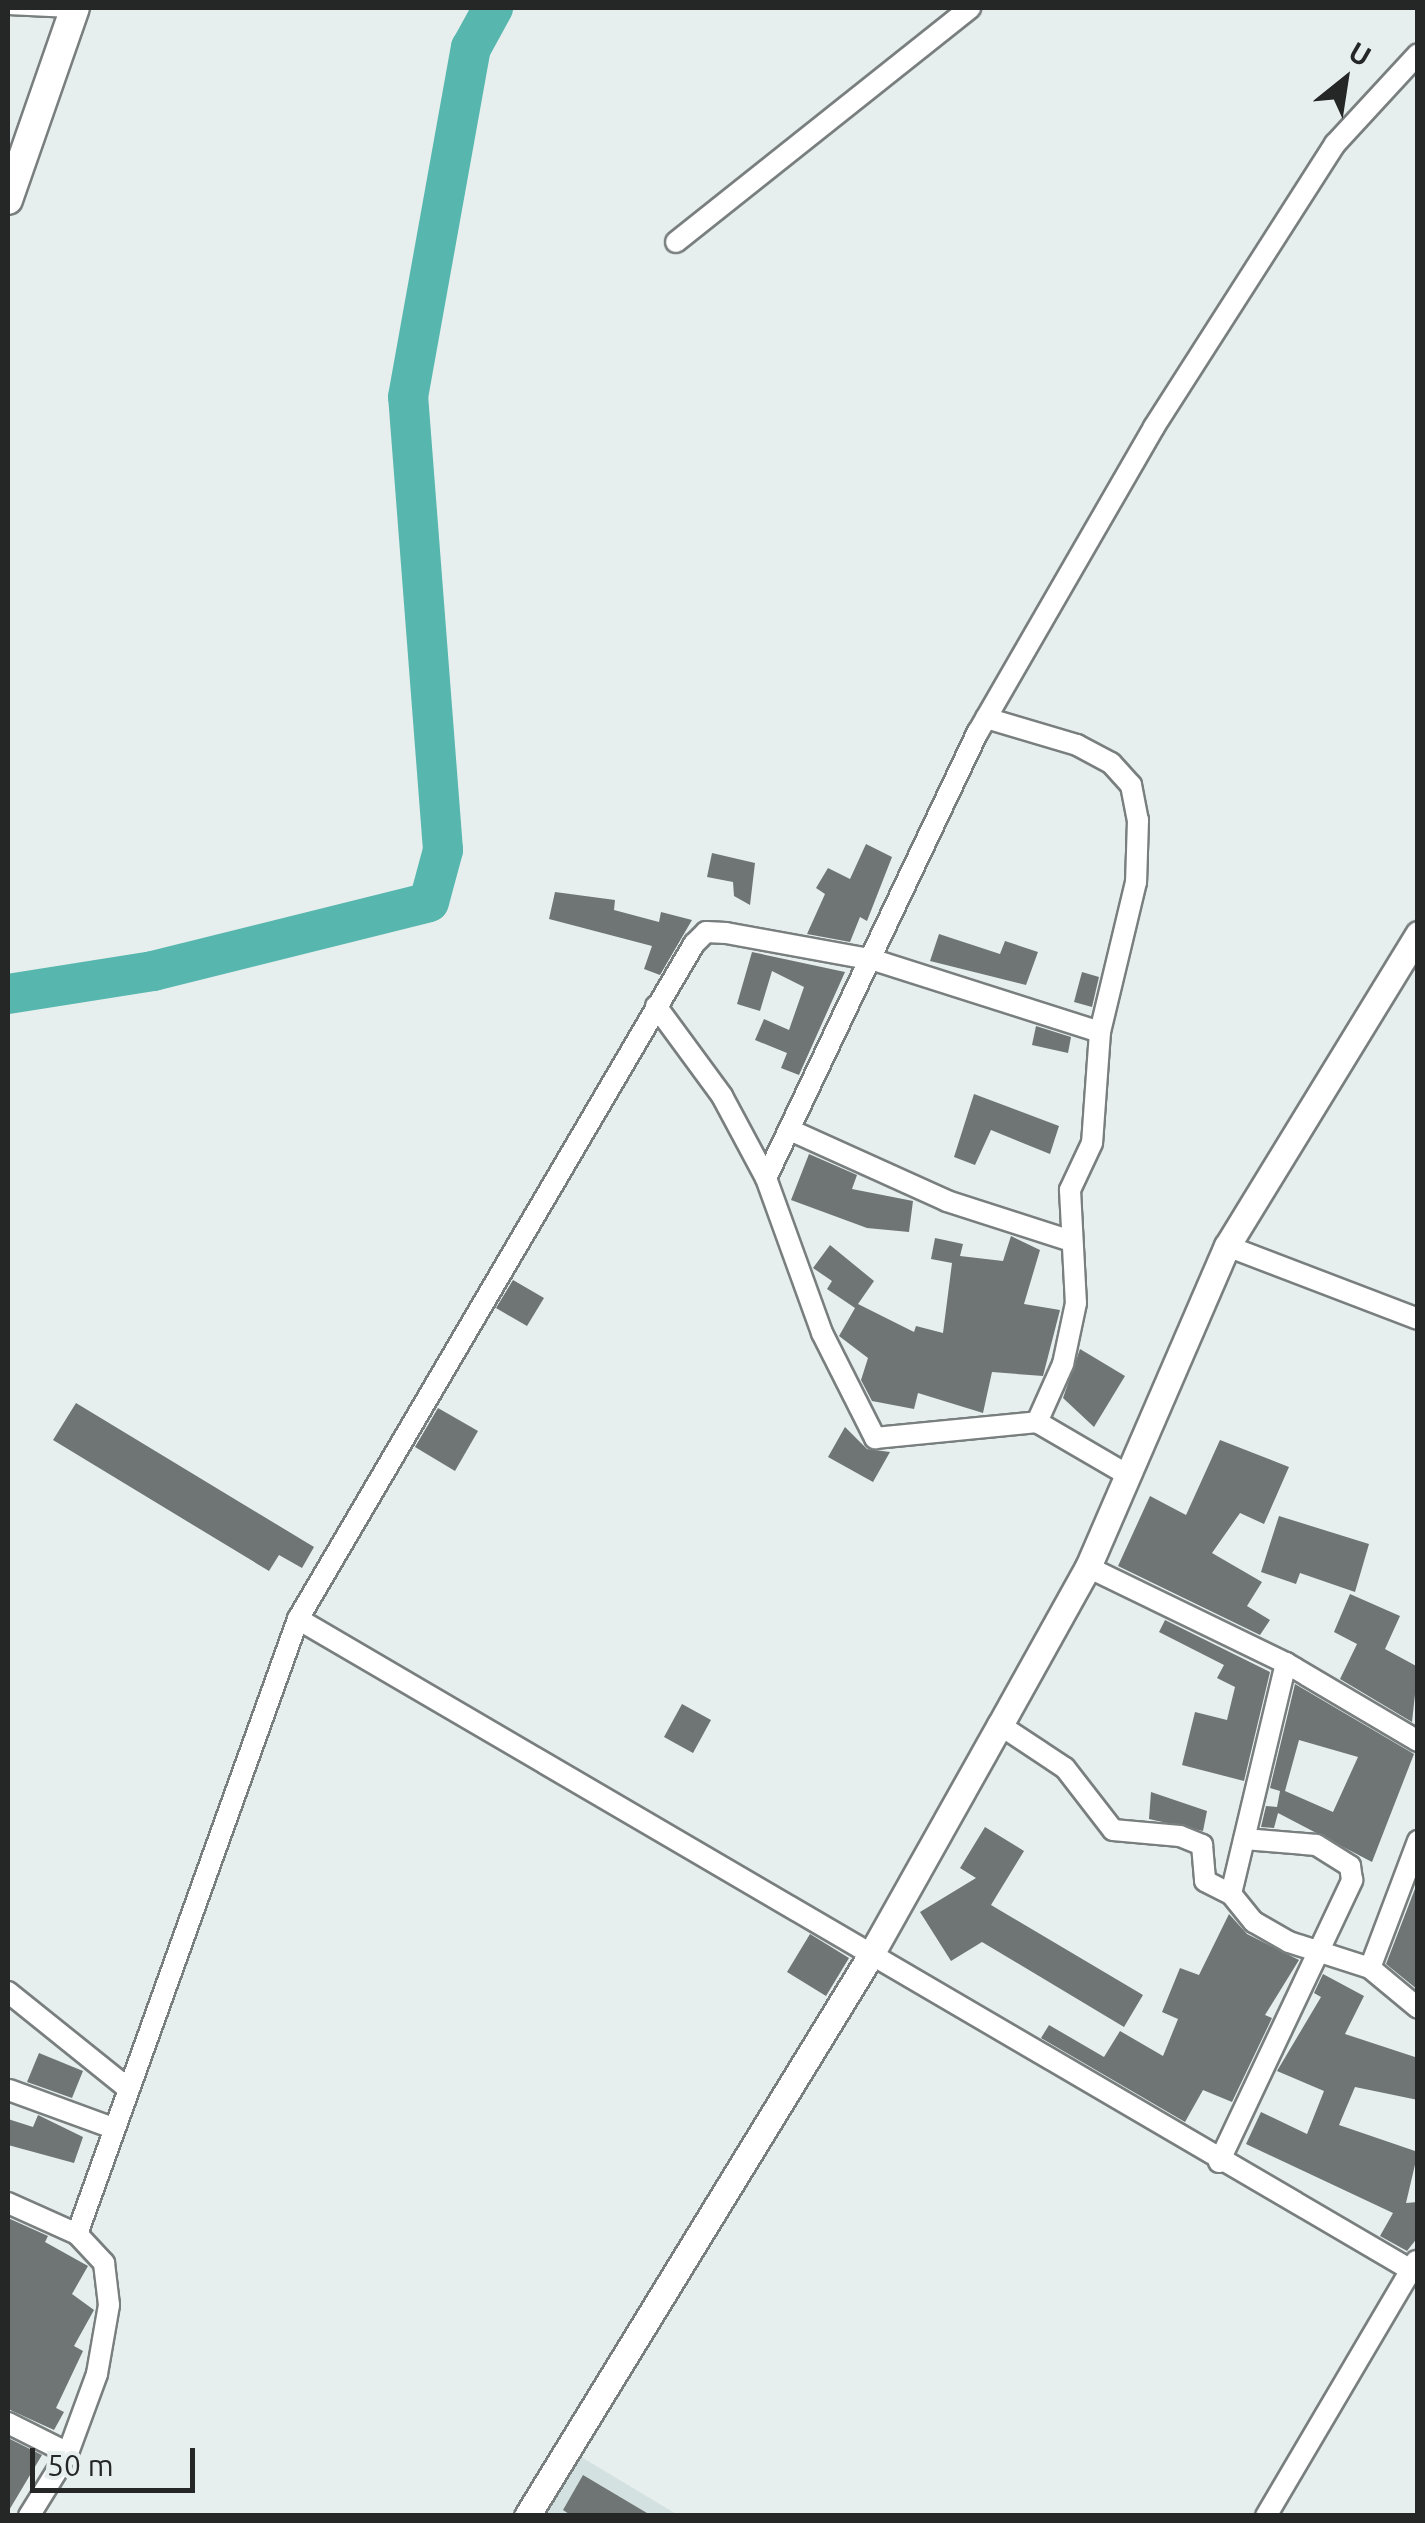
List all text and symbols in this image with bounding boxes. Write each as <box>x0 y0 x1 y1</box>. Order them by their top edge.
north arrow <box>1295 30 1395 130</box>
text: U <box>1344 35 1376 72</box>
scale bar <box>35 2428 200 2490</box>
text: 50 m <box>47 2448 114 2482</box>

